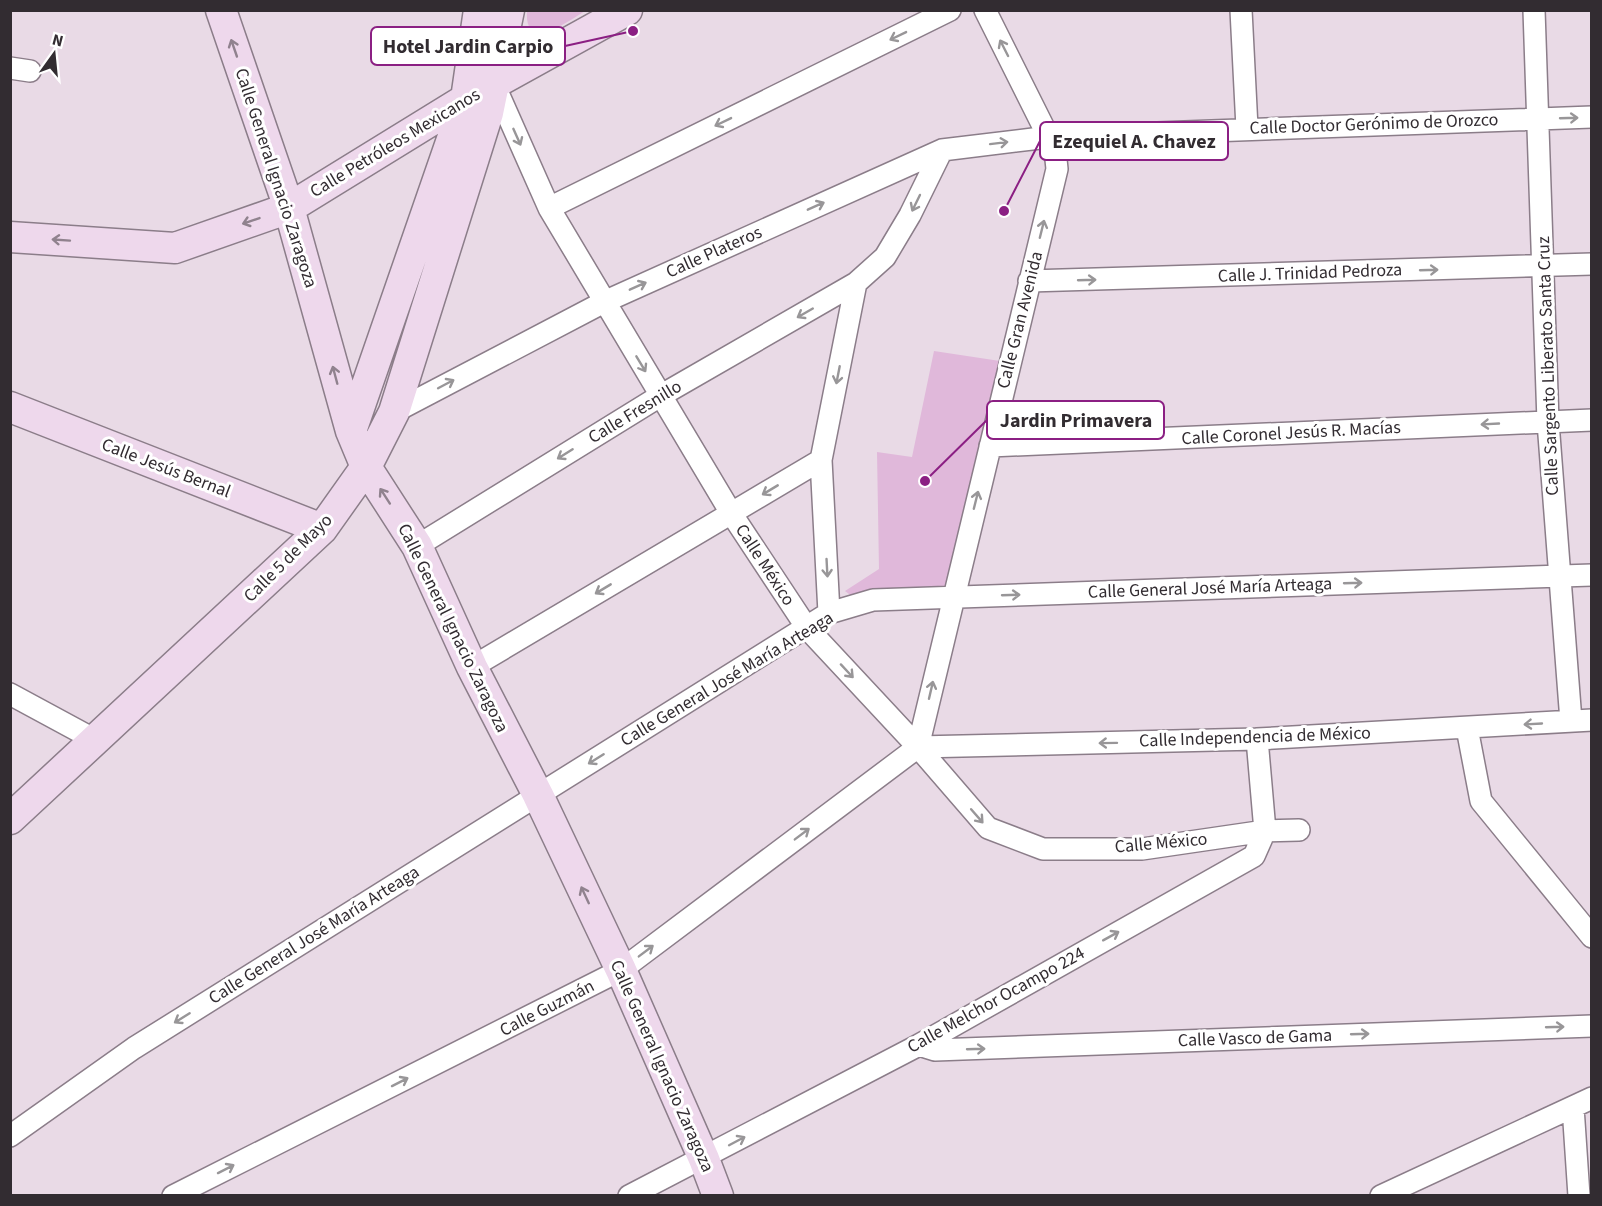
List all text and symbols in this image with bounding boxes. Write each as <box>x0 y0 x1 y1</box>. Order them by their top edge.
north arrow <box>24 24 84 84</box>
callout: Hotel Jardin Carpio <box>371 27 565 65</box>
text: N <box>50 28 66 52</box>
one-way arrow <box>889 31 907 43</box>
text: Hotel Jardin Carpio <box>383 33 553 61</box>
one-way arrow <box>227 39 238 58</box>
one-way arrow <box>998 40 1010 57</box>
street label: Calle General Ignacio Zaragoza <box>229 65 323 291</box>
street label: Calle Petróleos Mexicanos <box>305 82 485 204</box>
street label: Calle Doctor Gerónimo de Orozco <box>1249 107 1499 141</box>
one-way arrow <box>1558 112 1578 123</box>
one-way arrow <box>714 117 732 129</box>
callout: Ezequiel A. Chavez <box>1040 122 1228 160</box>
one-way arrow <box>512 128 524 146</box>
text: Ezequiel A. Chavez <box>1052 128 1216 156</box>
one-way arrow <box>988 137 1008 148</box>
one-way arrow <box>910 193 921 211</box>
one-way arrow <box>807 200 825 212</box>
one-way arrow <box>243 217 261 228</box>
street label: Calle Plateros <box>662 220 766 284</box>
one-way arrow <box>1036 220 1048 239</box>
one-way arrow <box>52 235 72 246</box>
street label: Calle Sargento Liberato Santa Cruz <box>1531 236 1565 496</box>
street label: Calle Gran Avenida <box>991 249 1049 391</box>
street label: Calle J. Trinidad Pedroza <box>1217 257 1403 289</box>
one-way arrow <box>1419 264 1439 275</box>
one-way arrow <box>1077 274 1097 285</box>
one-way arrow <box>629 280 647 291</box>
one-way arrow <box>797 307 814 319</box>
one-way arrow <box>635 355 647 372</box>
one-way arrow <box>329 365 340 384</box>
one-way arrow <box>832 365 843 384</box>
street label: Calle Fresnillo <box>583 374 687 450</box>
one-way arrow <box>437 378 455 390</box>
callout: Jardin Primavera <box>987 401 1164 439</box>
text: Jardin Primavera <box>1000 407 1152 435</box>
street label: Calle Coronel Jesús R. Macías <box>1181 415 1401 451</box>
one-way arrow <box>1480 419 1500 430</box>
street label: Calle Jesús Bernal <box>98 432 234 504</box>
one-way arrow <box>557 449 574 461</box>
one-way arrow <box>762 484 779 496</box>
one-way arrow <box>378 488 390 505</box>
one-way arrow <box>971 491 983 510</box>
street label: Calle 5 de Mayo <box>238 508 338 608</box>
street label: Calle General Ignacio Zaragoza <box>391 519 515 737</box>
street label: Calle México <box>729 519 801 611</box>
one-way arrow <box>821 558 832 578</box>
street label: Calle General José María Arteaga <box>1087 571 1333 605</box>
one-way arrow <box>1343 578 1363 589</box>
one-way arrow <box>595 584 612 596</box>
one-way arrow <box>1001 589 1021 600</box>
street label: Calle General José María Arteaga <box>616 605 838 753</box>
one-way arrow <box>839 663 853 678</box>
one-way arrow <box>926 681 937 700</box>
one-way arrow <box>1524 718 1544 729</box>
street label: Calle Independencia de México <box>1139 720 1371 754</box>
one-way arrow <box>1098 737 1118 748</box>
one-way arrow <box>588 753 605 765</box>
one-way arrow <box>970 808 984 823</box>
street label: Calle México <box>1114 826 1208 860</box>
one-way arrow <box>793 828 809 840</box>
street label: Calle General José María Arteaga <box>204 860 424 1010</box>
one-way arrow <box>578 886 590 904</box>
one-way arrow <box>1101 930 1119 941</box>
street label: Calle Melchor Ocampo 224 <box>903 941 1089 1059</box>
one-way arrow <box>638 945 654 958</box>
street label: Calle General Ignacio Zaragoza <box>604 956 720 1176</box>
street label: Calle Guzmán <box>495 973 599 1043</box>
one-way arrow <box>174 1012 191 1024</box>
one-way arrow <box>1544 1021 1564 1033</box>
street label: Calle Vasco de Gama <box>1177 1023 1333 1053</box>
one-way arrow <box>1349 1029 1369 1040</box>
one-way arrow <box>966 1043 986 1055</box>
one-way arrow <box>390 1075 408 1087</box>
one-way arrow <box>728 1135 746 1146</box>
one-way arrow <box>216 1163 234 1174</box>

